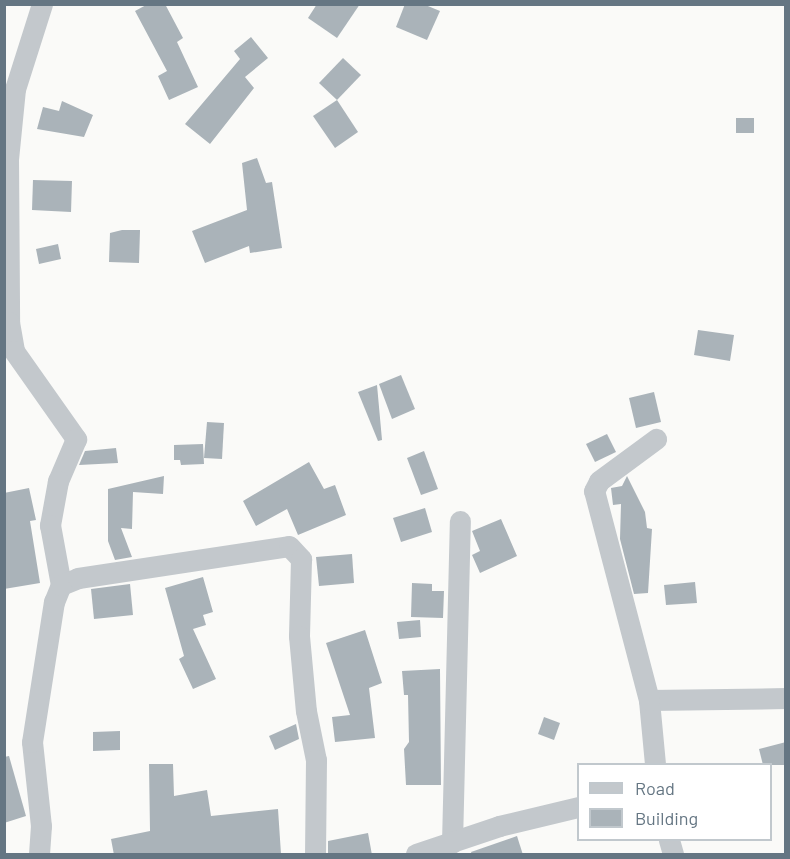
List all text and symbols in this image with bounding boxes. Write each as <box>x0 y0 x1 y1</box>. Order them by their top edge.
legend <box>577 763 772 841</box>
text: Road <box>635 777 675 799</box>
text: Building <box>635 807 698 829</box>

